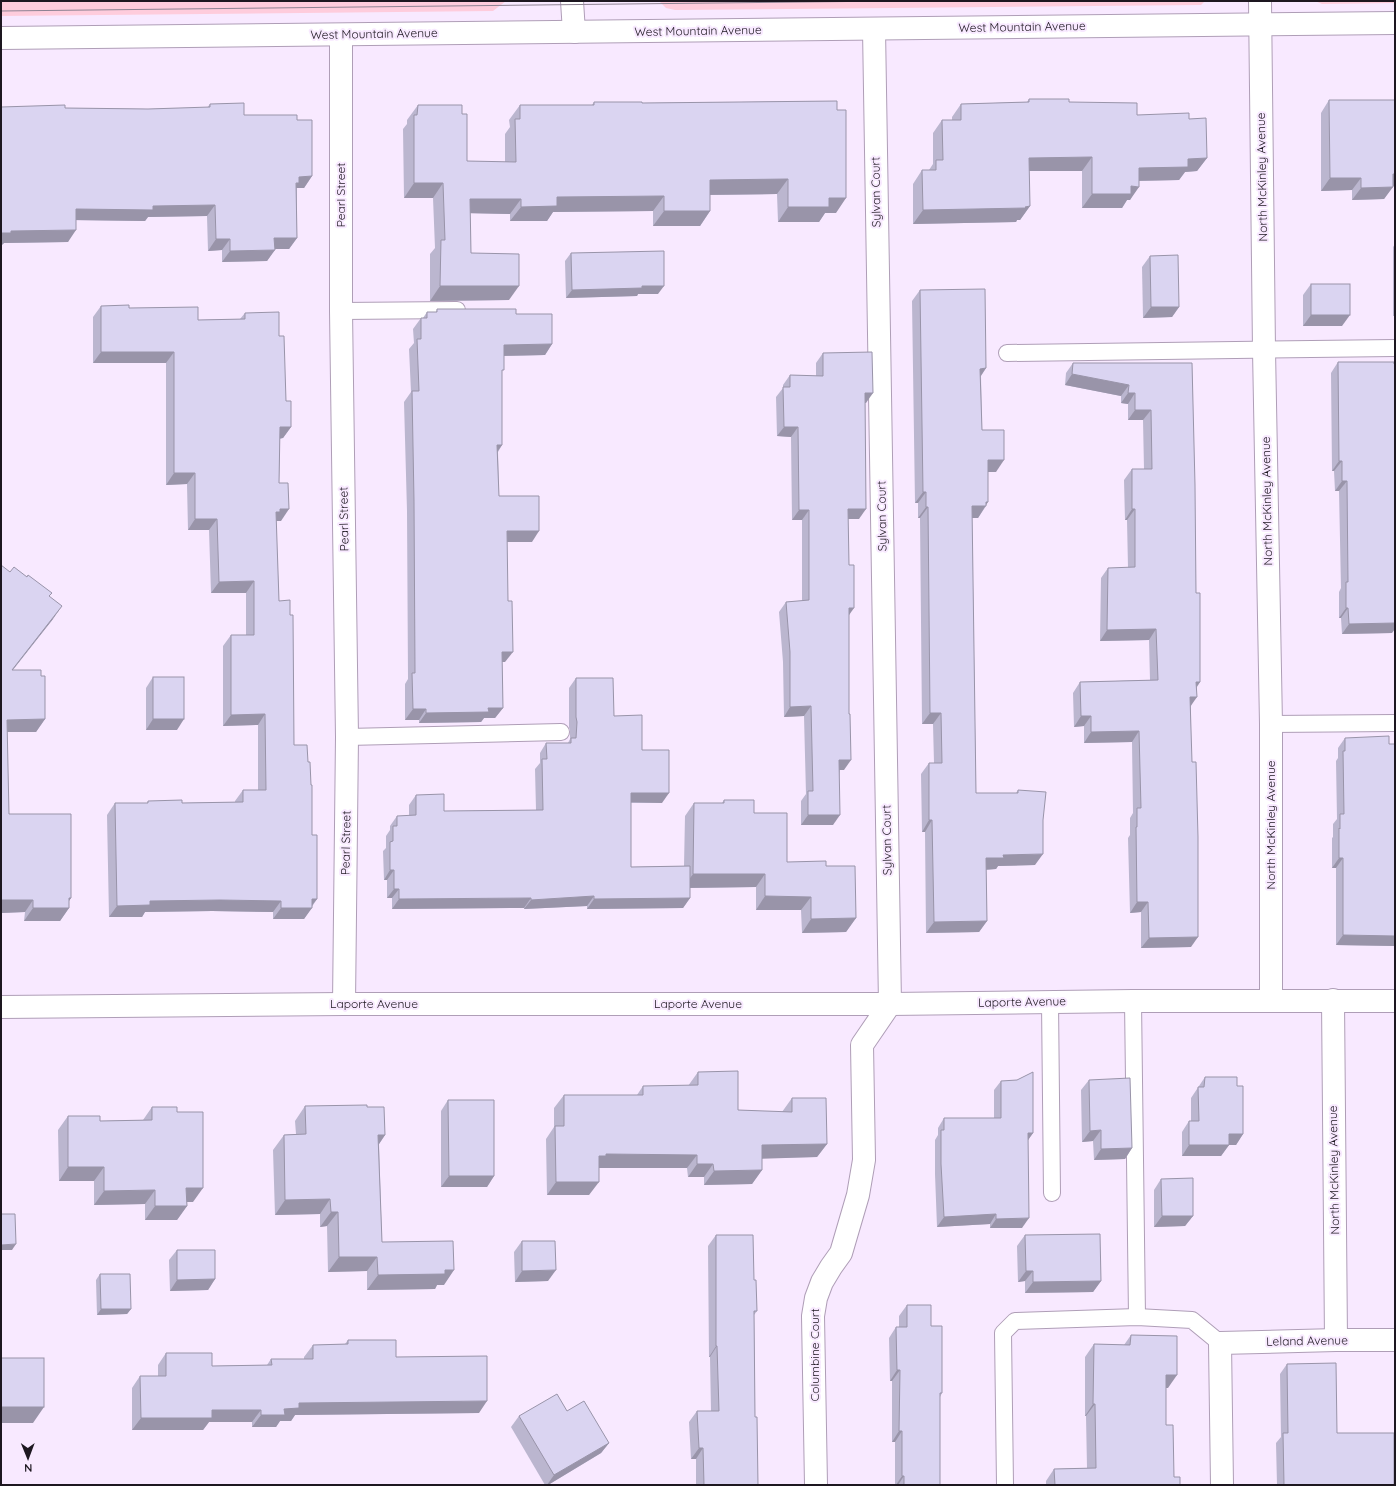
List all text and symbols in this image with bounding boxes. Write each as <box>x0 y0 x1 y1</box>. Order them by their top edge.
street label: West Mountain Avenue <box>958 18 1086 35</box>
street label: West Mountain Avenue <box>634 22 762 39</box>
street label: West Mountain Avenue <box>310 25 438 42</box>
street label: North McKinley Avenue <box>1253 112 1270 242</box>
street label: Sylvan Court <box>867 157 884 227</box>
street label: Pearl Street <box>333 163 348 227</box>
street label: North McKinley Avenue <box>1258 436 1275 566</box>
street label: Sylvan Court <box>873 481 890 551</box>
street label: Pearl Street <box>335 487 352 551</box>
street label: North McKinley Avenue <box>1263 760 1278 890</box>
street label: Sylvan Court <box>878 805 895 875</box>
street label: Pearl Street <box>337 811 354 875</box>
street label: Laporte Avenue <box>978 993 1066 1010</box>
street label: Laporte Avenue <box>330 996 418 1011</box>
street label: Laporte Avenue <box>654 996 742 1011</box>
street label: North McKinley Avenue <box>1325 1105 1342 1235</box>
street label: Columbine Court <box>807 1309 822 1402</box>
street label: Leland Avenue <box>1266 1332 1348 1349</box>
north arrow <box>8 1438 48 1478</box>
text: N <box>24 1461 32 1475</box>

